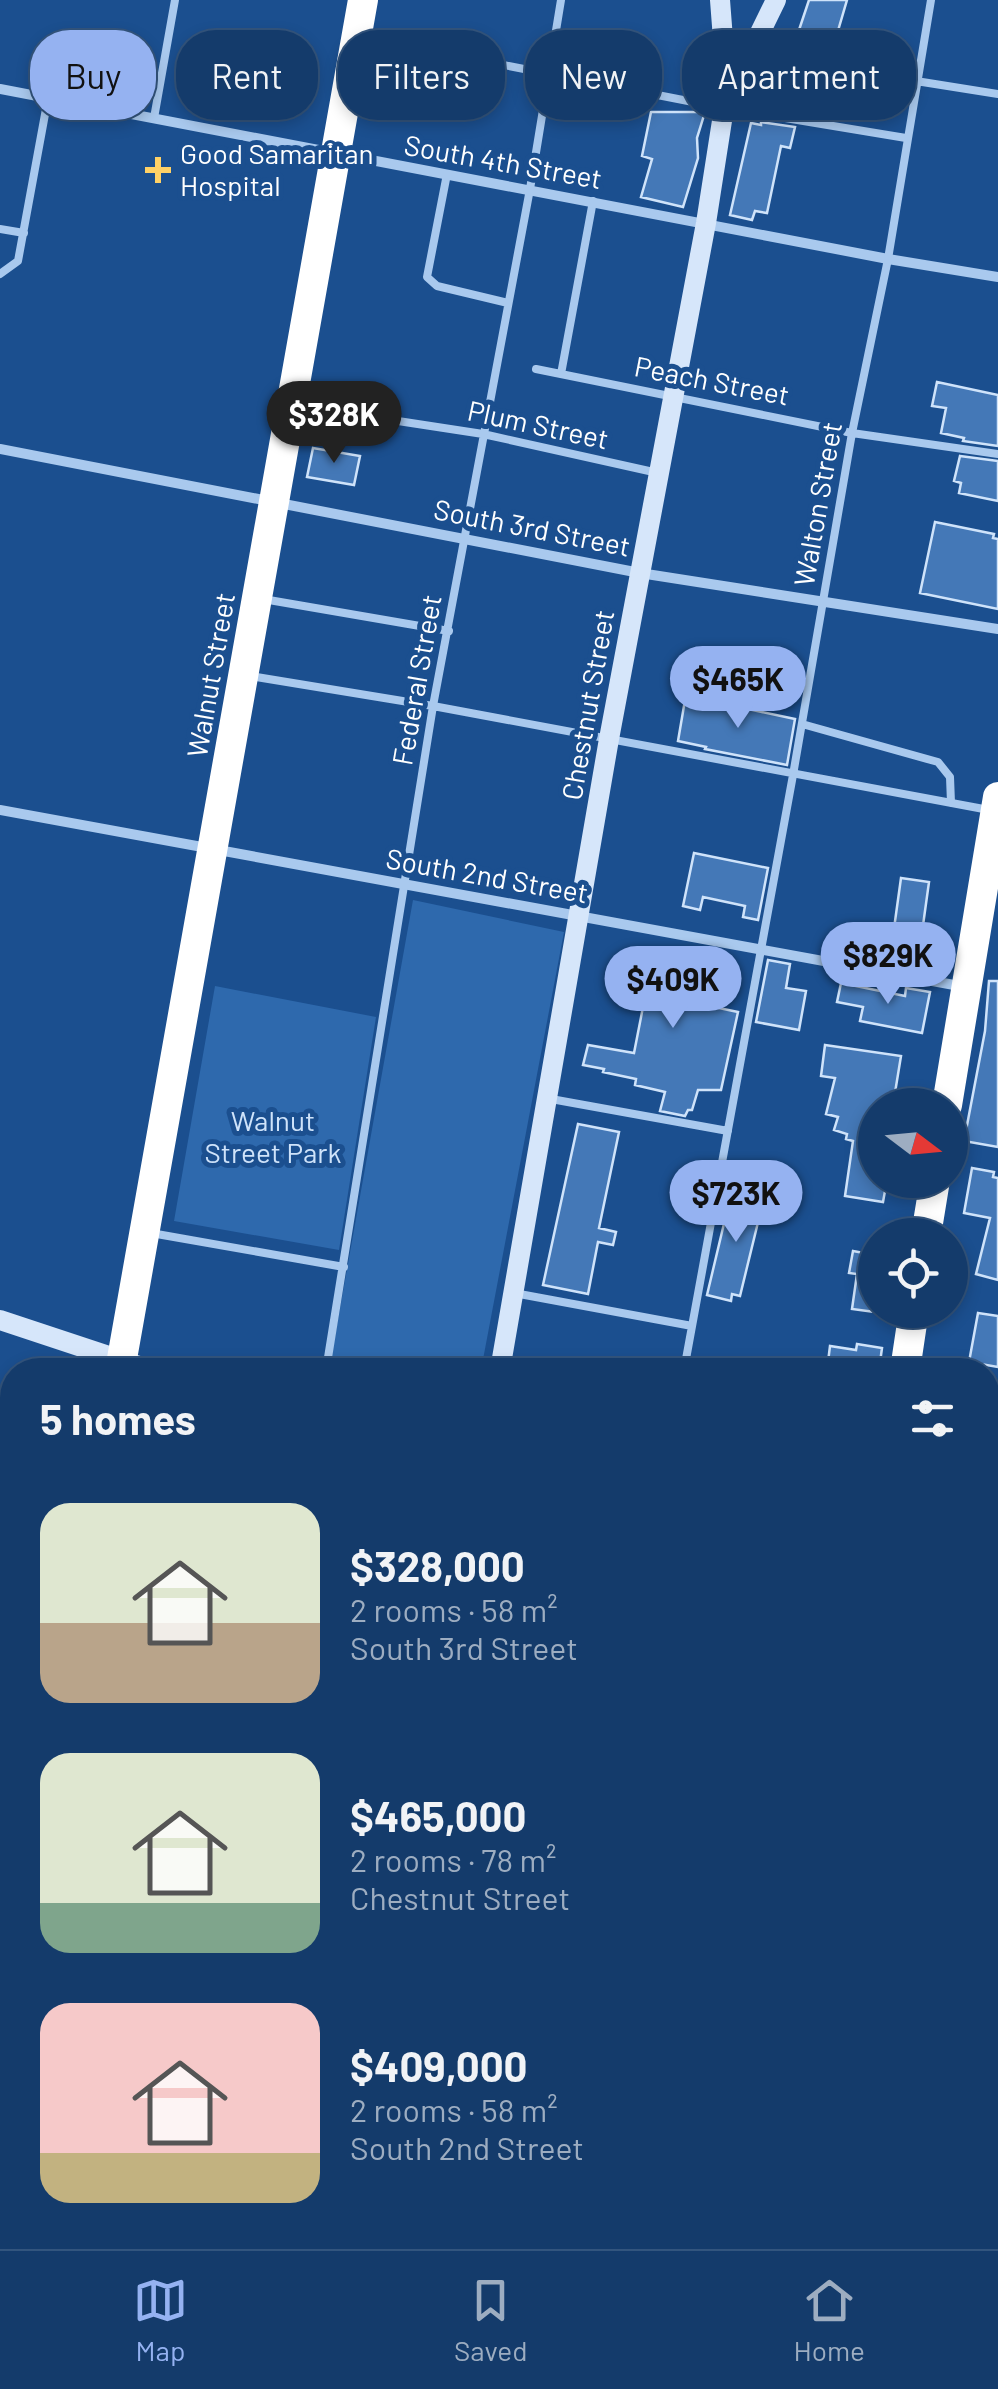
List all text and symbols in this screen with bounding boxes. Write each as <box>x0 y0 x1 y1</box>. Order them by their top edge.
chip: Buy <box>30 30 156 120</box>
chip: Rent <box>176 30 318 120</box>
chip: Filters <box>338 30 505 120</box>
chip: New <box>525 30 662 120</box>
chip: Apartment <box>682 30 916 120</box>
street label: South 4th Street <box>402 127 605 195</box>
place label: Good Samaritan Hospital <box>180 136 374 202</box>
marker: Good Samaritan Hospital <box>145 157 171 183</box>
street label: Peach Street <box>632 348 792 412</box>
pin: $328K <box>264 381 404 466</box>
street label: Plum Street <box>465 393 612 456</box>
text: $328K <box>289 394 379 432</box>
street label: Walton Street <box>786 419 848 589</box>
street label: South 3rd Street <box>431 491 633 563</box>
street label: Walnut Street <box>179 590 241 760</box>
street label: Federal Street <box>384 592 448 768</box>
street label: Chestnut Street <box>554 607 620 803</box>
pin: $465K <box>668 646 808 731</box>
text: $465K <box>692 659 784 697</box>
street label: South 2nd Street <box>383 840 591 910</box>
pin: $829K <box>818 922 958 1007</box>
text: $829K <box>843 935 933 973</box>
pin: $409K <box>603 946 743 1031</box>
text: $409K <box>627 959 719 997</box>
north arrow <box>858 1088 968 1198</box>
map controls <box>858 1088 968 1328</box>
park label: Walnut Street Park <box>204 1103 342 1169</box>
pin: $723K <box>666 1160 806 1245</box>
text: $723K <box>692 1173 780 1211</box>
button: locate <box>858 1218 968 1328</box>
icon: filters <box>905 1391 960 1446</box>
text: 5 homes <box>40 1393 196 1443</box>
text: $328,000 <box>350 1540 525 1590</box>
icon: home <box>120 1543 240 1663</box>
text: 2 rooms · 58 m² <box>350 1590 558 1628</box>
text: South 3rd Street <box>350 1628 578 1666</box>
text: $465,000 <box>350 1790 526 1840</box>
icon: home <box>120 1793 240 1913</box>
text: 2 rooms · 78 m² <box>350 1840 556 1878</box>
text: Chestnut Street <box>350 1878 570 1916</box>
text: $409,000 <box>350 2040 528 2090</box>
icon: home <box>120 2043 240 2163</box>
text: 2 rooms · 58 m² <box>350 2090 558 2128</box>
text: South 2nd Street <box>350 2128 584 2166</box>
tab: Map <box>133 2273 188 2367</box>
tab: Saved <box>454 2273 528 2367</box>
tab: Home <box>794 2273 865 2367</box>

